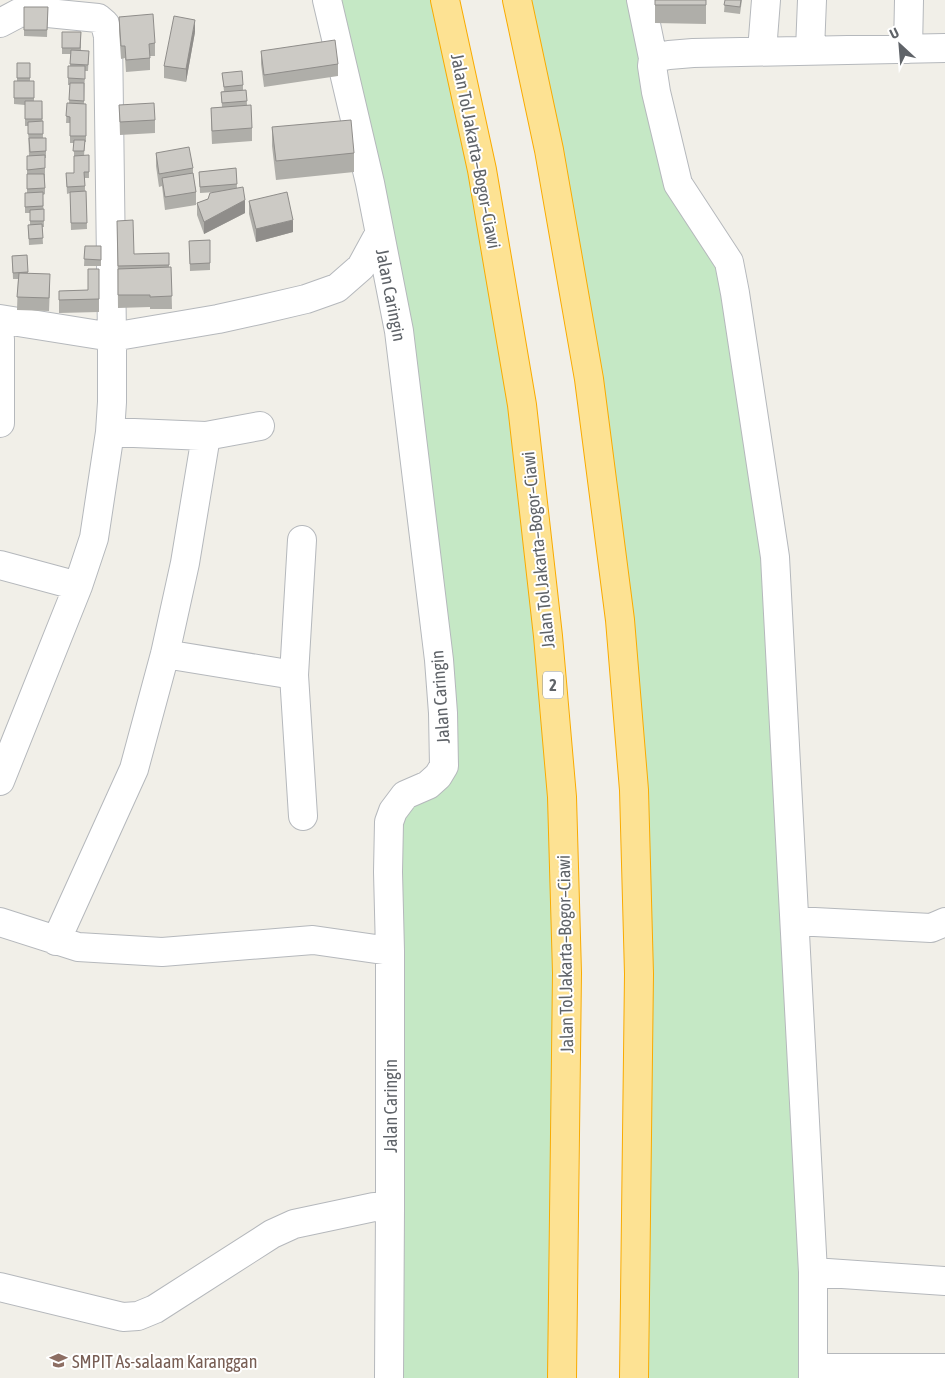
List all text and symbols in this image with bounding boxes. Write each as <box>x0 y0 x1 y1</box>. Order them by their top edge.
north arrow <box>875 20 925 70</box>
text: U <box>887 24 902 42</box>
street label: Jalan Tol Jakarta–Bogor–Ciawi <box>447 52 505 250</box>
street label: Jalan Caringin <box>372 247 410 343</box>
street label: Jalan Tol Jakarta–Bogor–Ciawi <box>517 450 559 650</box>
street label: Jalan Caringin <box>426 650 454 744</box>
road number: 2 <box>543 672 563 698</box>
street label: Jalan Tol Jakarta–Bogor–Ciawi <box>553 855 577 1053</box>
street label: Jalan Caringin <box>380 1059 401 1153</box>
school or university icon: SMPIT As-salaam Karanggan <box>48 1351 68 1371</box>
place label: SMPIT As-salaam Karanggan <box>72 1351 257 1372</box>

